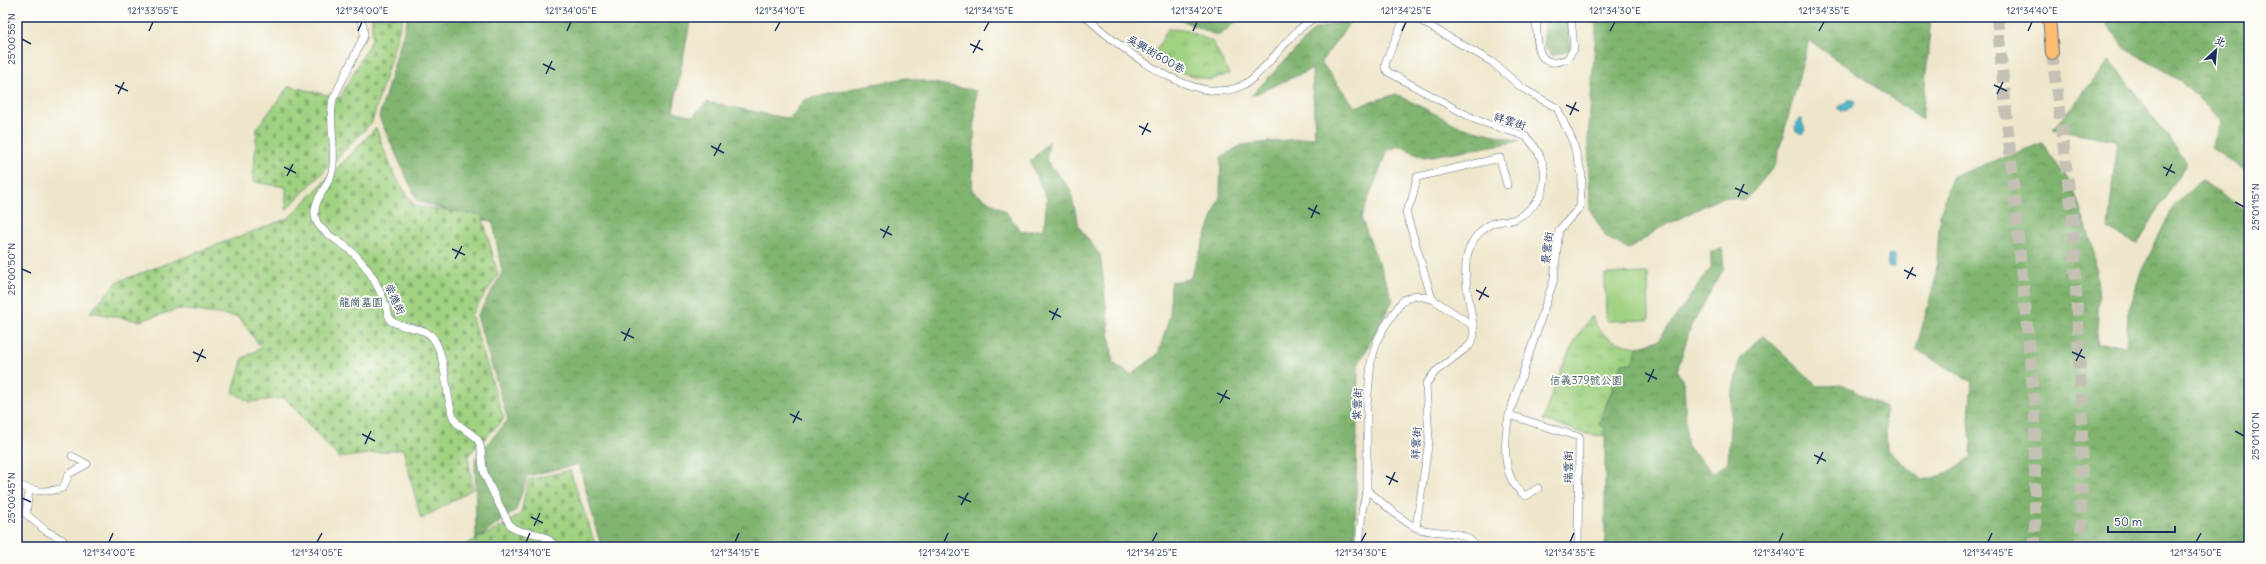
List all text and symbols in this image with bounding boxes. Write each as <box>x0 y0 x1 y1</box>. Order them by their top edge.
text: 121°33'55"E <box>128 4 179 17</box>
text: 121°34'00"E <box>336 4 388 17</box>
text: 121°34'05"E <box>545 4 597 17</box>
text: 121°34'10"E <box>755 4 805 17</box>
text: 121°34'15"E <box>964 4 1014 17</box>
text: 121°34'20"E <box>1171 4 1223 17</box>
text: 121°34'25"E <box>1381 4 1431 17</box>
text: 121°34'30"E <box>1589 4 1641 17</box>
text: 121°34'35"E <box>1799 4 1850 17</box>
text: 121°34'40"E <box>2006 4 2058 17</box>
text: 25°00'55"N <box>5 13 18 65</box>
north arrow <box>2196 30 2236 70</box>
street label: 吳興街600巷 <box>1124 32 1188 76</box>
text: 北 <box>2212 32 2228 50</box>
street label: 祥雲街 <box>1492 109 1529 133</box>
text: 25°01'15"N <box>2249 183 2262 231</box>
street label: 景雲街 <box>1538 230 1556 265</box>
text: 25°00'50"N <box>5 243 18 295</box>
street label: 崇德街 <box>382 281 409 318</box>
park label: 龍崗墓園 <box>339 295 383 309</box>
park label: 信義379號公園 <box>1550 373 1622 387</box>
street label: 紫雲街 <box>1349 386 1365 421</box>
text: 25°01'10"N <box>2249 412 2262 460</box>
street label: 祥雲街 <box>1408 425 1424 460</box>
street label: 瑞雲街 <box>1561 449 1575 484</box>
text: 25°00'45"N <box>5 472 18 524</box>
scale bar <box>2108 508 2175 534</box>
text: 50 m <box>2114 514 2143 529</box>
text: 121°34'00"E <box>83 546 135 559</box>
text: 121°34'05"E <box>291 546 343 559</box>
text: 121°34'10"E <box>501 546 551 559</box>
text: 121°34'15"E <box>710 546 760 559</box>
text: 121°34'20"E <box>918 546 970 559</box>
text: 121°34'25"E <box>1127 546 1177 559</box>
text: 121°34'30"E <box>1335 546 1387 559</box>
text: 121°34'35"E <box>1545 546 1596 559</box>
text: 121°34'40"E <box>1753 546 1805 559</box>
text: 121°34'45"E <box>1963 546 2013 559</box>
text: 121°34'50"E <box>2170 546 2222 559</box>

